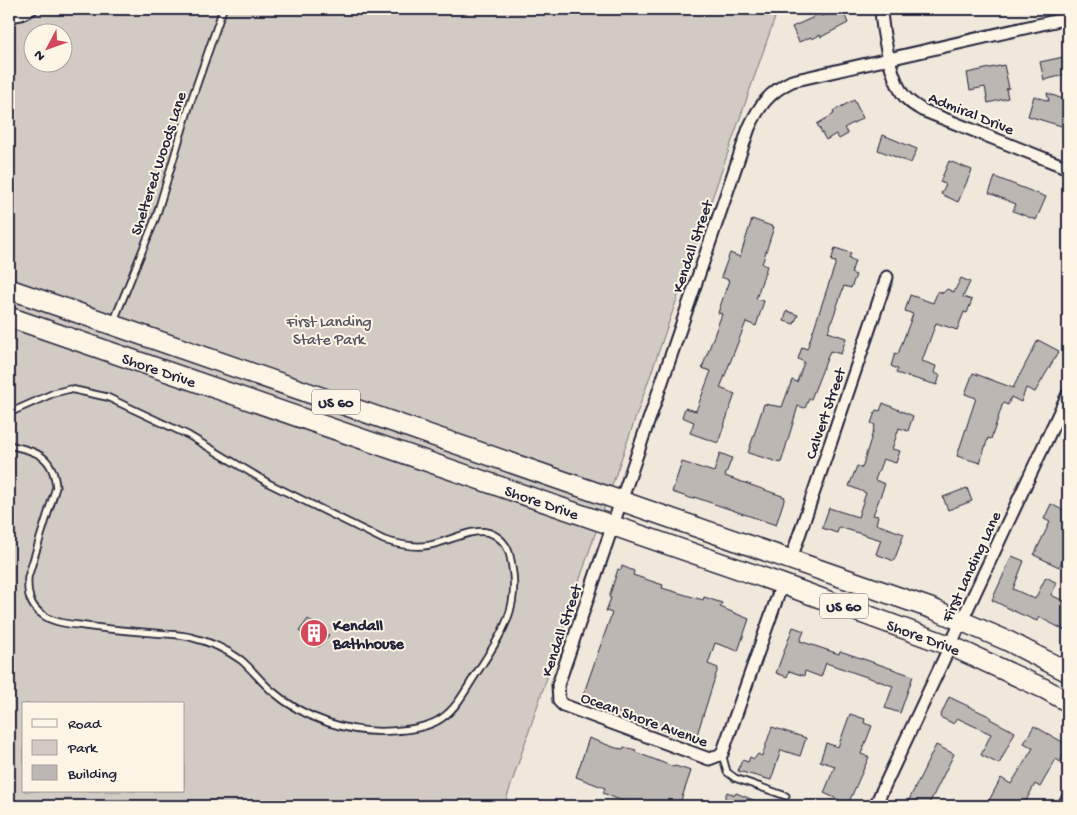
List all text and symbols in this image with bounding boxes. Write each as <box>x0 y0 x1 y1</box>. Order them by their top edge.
north arrow <box>22 22 72 72</box>
text: N <box>31 46 49 64</box>
street label: Sheltered Woods Lane <box>128 89 193 238</box>
street label: Admiral Drive <box>925 90 1017 141</box>
street label: Kendall Street <box>670 197 719 296</box>
park label: First Landing State Park <box>285 314 372 351</box>
street label: Shore Drive <box>119 351 198 394</box>
street label: Calvert Street <box>803 365 852 462</box>
road number: US 60 <box>312 390 360 414</box>
street label: Shore Drive <box>501 483 581 526</box>
street label: First Landing Lane <box>939 508 1007 627</box>
street label: Kendall Street <box>539 581 588 680</box>
road number: US 60 <box>820 594 868 618</box>
street label: Shore Drive <box>883 617 963 662</box>
building icon: Kendall Bathhouse <box>299 618 329 648</box>
place label: Kendall Bathhouse <box>332 618 404 655</box>
street label: Ocean Shore Avenue <box>578 689 711 753</box>
legend <box>22 702 185 792</box>
text: Road <box>68 716 102 734</box>
text: Park <box>67 740 98 758</box>
text: Building <box>67 766 117 784</box>

